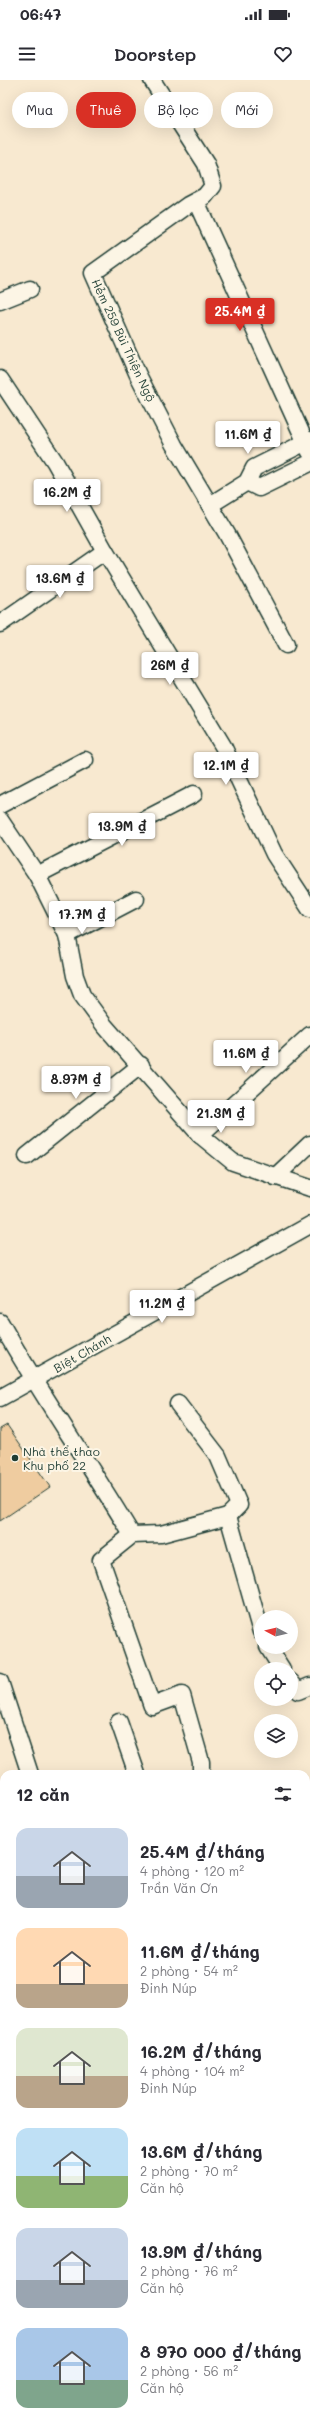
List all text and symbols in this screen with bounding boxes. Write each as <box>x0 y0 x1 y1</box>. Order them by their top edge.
text: 06:47 <box>20 4 61 24</box>
text: Doorstep <box>114 42 196 66</box>
icon: menu <box>16 43 38 65</box>
icon: heart <box>272 43 294 65</box>
chip: Mua <box>12 92 68 128</box>
chip: Thuê <box>76 92 136 128</box>
chip: Bộ lọc <box>144 92 213 128</box>
chip: Mới <box>221 92 273 128</box>
street label: Hẻm 259 Bùi Thiện Ngộ <box>89 276 159 404</box>
pin: 25.4M ₫ <box>203 298 277 332</box>
text: 25.4M ₫ <box>214 302 266 319</box>
pin: 11.6M ₫ <box>211 421 285 455</box>
text: 11.6M ₫ <box>224 425 272 442</box>
pin: 16.2M ₫ <box>30 479 104 513</box>
text: 16.2M ₫ <box>43 483 91 500</box>
pin: 13.6M ₫ <box>23 565 97 599</box>
text: 13.6M ₫ <box>35 569 85 586</box>
pin: 26M ₫ <box>142 652 198 686</box>
text: 26M ₫ <box>150 656 190 673</box>
pin: 12.1M ₫ <box>189 752 263 786</box>
text: 12.1M ₫ <box>203 756 249 773</box>
pin: 13.9M ₫ <box>85 813 159 847</box>
text: 13.9M ₫ <box>97 817 147 834</box>
pin: 17.7M ₫ <box>45 901 119 935</box>
text: 17.7M ₫ <box>58 905 106 922</box>
pin: 11.6M ₫ <box>209 1040 283 1074</box>
text: 11.6M ₫ <box>222 1044 270 1061</box>
pin: 8.97M ₫ <box>39 1066 113 1100</box>
text: 8.97M ₫ <box>50 1070 102 1087</box>
pin: 21.3M ₫ <box>184 1100 258 1134</box>
text: 21.3M ₫ <box>197 1104 245 1121</box>
pin: 11.2M ₫ <box>125 1290 199 1324</box>
text: 11.2M ₫ <box>139 1294 185 1311</box>
street label: Biệt Chánh <box>50 1330 114 1376</box>
place label: Nhà thể thao Khu phố 22 <box>23 1443 100 1473</box>
marker: Nhà thể thao Khu phố 22 <box>10 1453 20 1463</box>
north arrow <box>254 1610 298 1654</box>
map controls <box>254 1610 298 1758</box>
button: locate <box>254 1662 298 1706</box>
button: layers <box>254 1714 298 1758</box>
text: 12 căn <box>16 1783 70 1805</box>
icon: filters <box>272 1783 294 1805</box>
text: 25.4M ₫/tháng <box>140 1840 265 1862</box>
icon: home <box>48 1844 96 1892</box>
text: 4 phòng · 120 m² <box>140 1862 244 1879</box>
text: Trần Văn Ơn <box>140 1879 218 1896</box>
text: 11.6M ₫/tháng <box>140 1940 260 1962</box>
icon: home <box>48 1944 96 1992</box>
text: 2 phòng · 54 m² <box>140 1962 238 1979</box>
text: Đinh Núp <box>140 1979 197 1996</box>
text: 16.2M ₫/tháng <box>140 2040 262 2062</box>
icon: home <box>48 2044 96 2092</box>
text: 4 phòng · 104 m² <box>140 2062 244 2079</box>
text: Đinh Núp <box>140 2079 197 2096</box>
text: 13.6M ₫/tháng <box>140 2140 262 2162</box>
icon: home <box>48 2144 96 2192</box>
text: 2 phòng · 70 m² <box>140 2162 238 2179</box>
text: Căn hộ <box>140 2179 184 2196</box>
text: 13.9M ₫/tháng <box>140 2240 262 2262</box>
icon: home <box>48 2244 96 2292</box>
text: 2 phòng · 76 m² <box>140 2262 238 2279</box>
text: Căn hộ <box>140 2279 184 2296</box>
text: 8 970 000 ₫/tháng <box>140 2340 302 2362</box>
icon: home <box>48 2344 96 2392</box>
text: 2 phòng · 56 m² <box>140 2362 238 2379</box>
text: Căn hộ <box>140 2379 184 2396</box>

